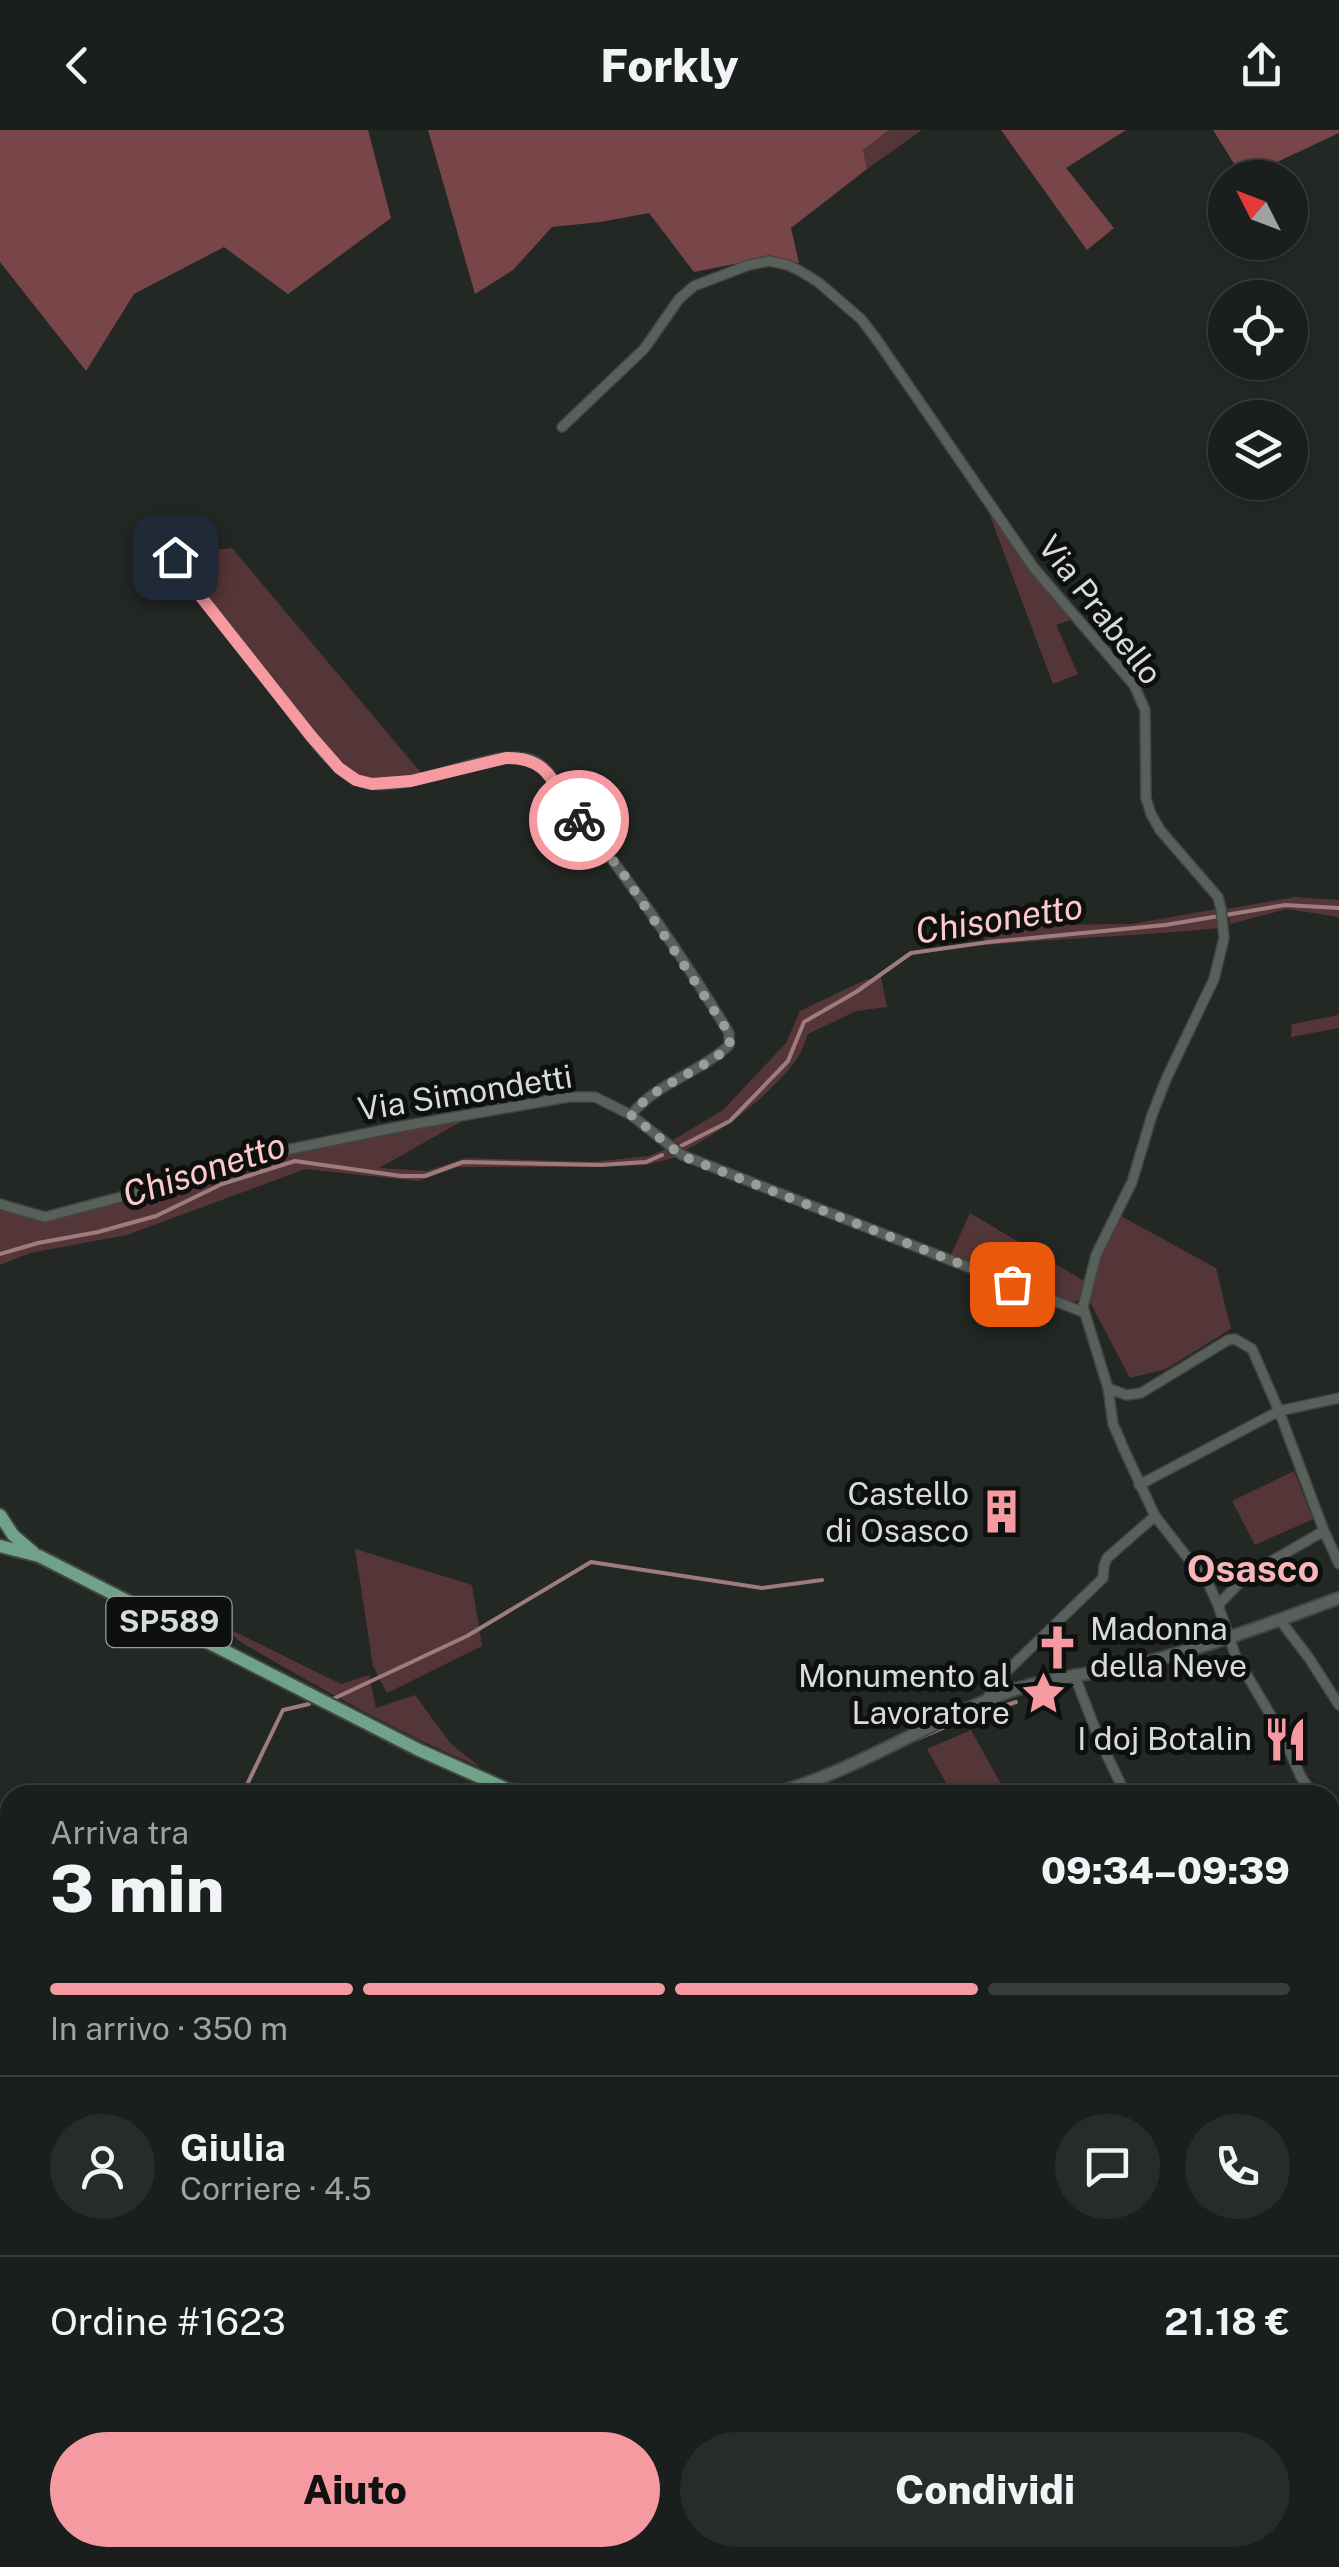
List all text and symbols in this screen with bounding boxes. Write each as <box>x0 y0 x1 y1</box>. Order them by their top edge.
icon: back <box>50 38 105 93</box>
icon: share <box>1234 38 1289 93</box>
text: Forkly <box>600 39 739 92</box>
north arrow <box>1208 160 1308 260</box>
map controls <box>1208 160 1308 500</box>
button: locate <box>1208 280 1308 380</box>
button: layers <box>1208 400 1308 500</box>
pin <box>133 515 218 600</box>
street label: Via Prabello <box>1031 528 1170 691</box>
icon: home <box>148 530 203 585</box>
courier <box>529 770 629 870</box>
icon: bike <box>552 793 607 848</box>
water label: Chisonetto <box>912 885 1085 952</box>
street label: Via Simondetti <box>355 1057 575 1128</box>
water label: Chisonetto <box>117 1124 290 1215</box>
pin <box>970 1242 1055 1327</box>
icon: bag <box>985 1257 1040 1312</box>
place label: Castello di Osasco <box>825 1475 969 1549</box>
building icon: Castello di Osasco <box>978 1488 1026 1536</box>
district label: Osasco <box>1187 1546 1319 1591</box>
road number: SP589 <box>106 1597 232 1647</box>
place label: Madonna della Neve <box>1090 1610 1247 1684</box>
church icon: Madonna della Neve <box>1033 1623 1081 1671</box>
place label: Monumento al Lavoratore <box>798 1657 1010 1731</box>
place icon: Monumento al Lavoratore <box>1019 1670 1067 1718</box>
restaurant icon: I doj Botalin <box>1261 1715 1309 1763</box>
place label: I doj Botalin <box>1077 1720 1252 1757</box>
text: Arriva tra <box>50 1814 189 1851</box>
text: 09:34–09:39 <box>1041 1848 1290 1893</box>
text: 3 min <box>50 1850 225 1927</box>
text: In arrivo · 350 m <box>50 2010 288 2047</box>
button: person <box>50 2114 155 2219</box>
button: chat <box>1055 2114 1160 2219</box>
button: phone <box>1185 2114 1290 2219</box>
text: Giulia <box>180 2125 286 2170</box>
text: Corriere · 4.5 <box>180 2170 372 2207</box>
text: Ordine #1623 <box>50 2299 286 2344</box>
text: 21.18 € <box>1164 2299 1290 2344</box>
button: Aiuto <box>50 2432 660 2547</box>
button: Condividi <box>680 2432 1290 2547</box>

